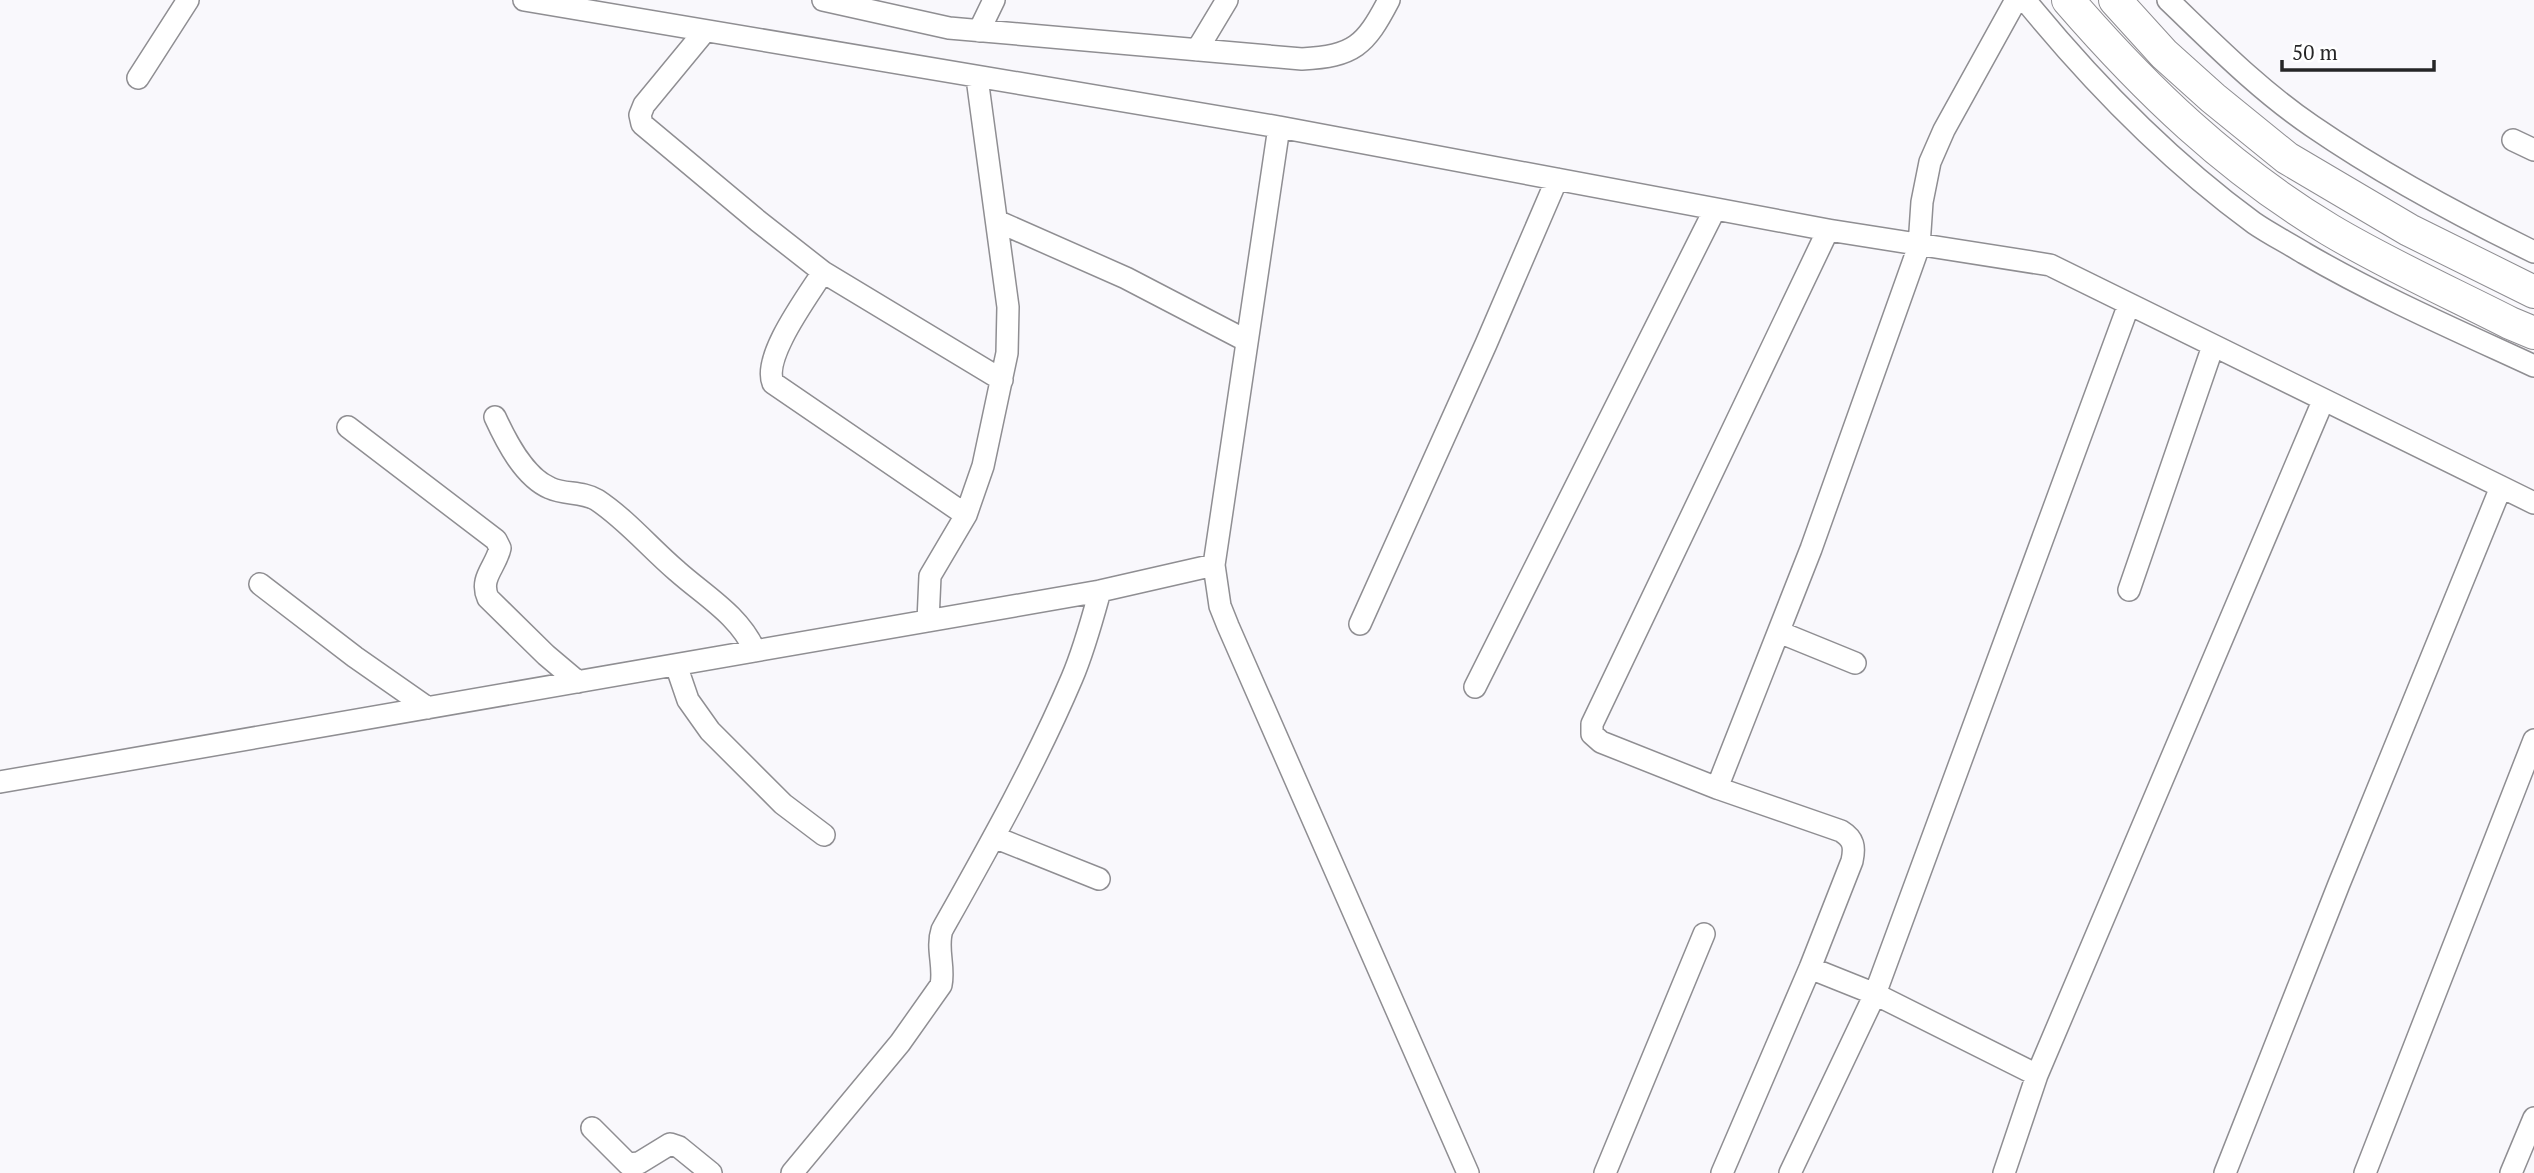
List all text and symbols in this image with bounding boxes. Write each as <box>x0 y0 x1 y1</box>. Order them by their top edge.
scale bar <box>2282 28 2434 72</box>
text: 50 m <box>2292 38 2338 66</box>

